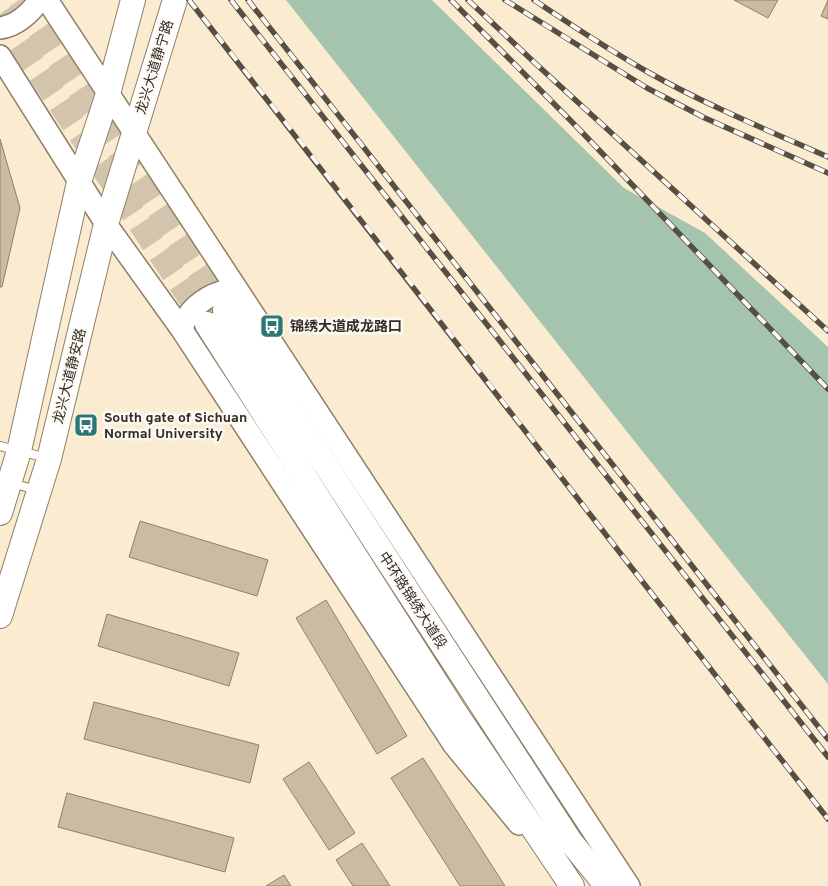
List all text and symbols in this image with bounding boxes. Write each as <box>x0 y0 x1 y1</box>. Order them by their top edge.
street label: 龙兴大道静宁路 <box>132 18 178 117</box>
bus stop icon: 锦绣大道成龙路口 <box>259 313 285 339</box>
place label: 锦绣大道成龙路口 <box>290 318 402 336</box>
street label: 龙兴大道静安路 <box>49 327 91 426</box>
place label: South gate of Sichuan Normal University <box>104 410 247 443</box>
bus stop icon: South gate of Sichuan Normal University <box>73 412 99 438</box>
street label: 中环路锦绣大道段 <box>374 549 449 652</box>

